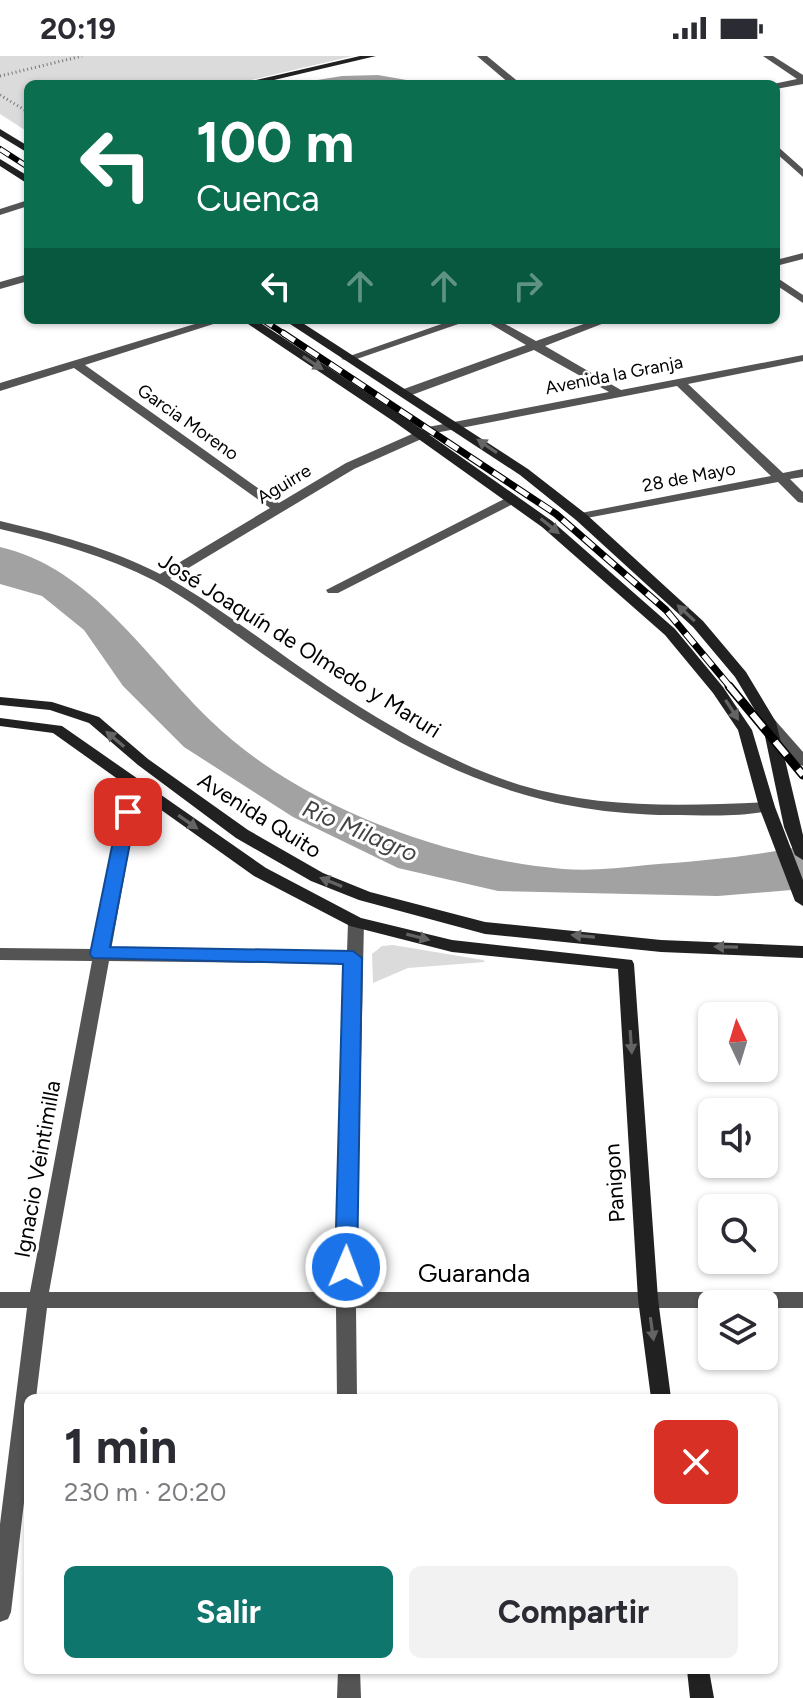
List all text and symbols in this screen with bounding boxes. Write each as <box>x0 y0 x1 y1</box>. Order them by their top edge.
text: 20:19 <box>40 10 116 47</box>
text: 100 m <box>196 109 354 176</box>
icon: left <box>64 112 168 216</box>
text: Cuenca <box>196 177 320 220</box>
icon: left <box>254 264 298 308</box>
icon: ahead <box>338 264 382 308</box>
icon: ahead <box>422 264 466 308</box>
icon: right <box>506 264 550 308</box>
street label: Avenida la Granja <box>543 351 685 399</box>
one-way arrow <box>302 355 324 369</box>
street label: Garcia Moreno <box>133 379 243 465</box>
one-way arrow <box>476 439 497 454</box>
street label: 28 de Mayo <box>641 457 737 497</box>
street label: Aguirre <box>253 459 315 509</box>
one-way arrow <box>540 518 560 534</box>
street label: José Joaquín de Olmedo y Maruri <box>153 547 446 744</box>
one-way arrow <box>676 604 695 622</box>
one-way arrow <box>724 700 739 721</box>
one-way arrow <box>105 730 125 748</box>
street label: Avenida Quito <box>193 767 326 864</box>
pin <box>94 778 162 846</box>
icon: arrive <box>106 790 150 834</box>
water label: Río Milagro <box>298 793 422 868</box>
one-way arrow <box>177 814 198 829</box>
one-way arrow <box>319 876 343 889</box>
one-way arrow <box>570 929 595 942</box>
one-way arrow <box>405 932 430 944</box>
one-way arrow <box>713 941 738 954</box>
north arrow <box>698 1002 778 1082</box>
map controls <box>698 1002 778 1370</box>
one-way arrow <box>625 1030 638 1055</box>
street label: Ignacio Veintimilla <box>9 1078 66 1260</box>
button: sound <box>698 1098 778 1178</box>
street label: Panigon <box>598 1143 631 1223</box>
button: search <box>698 1194 778 1274</box>
position arrow <box>304 1225 388 1309</box>
street label: Guaranda <box>418 1257 530 1289</box>
button: layers <box>698 1290 778 1370</box>
one-way arrow <box>646 1317 659 1342</box>
text: 1 min <box>64 1417 177 1475</box>
button: close <box>654 1420 738 1504</box>
text: 230 m · 20:20 <box>64 1476 226 1508</box>
button: Salir <box>64 1566 393 1658</box>
button: Compartir <box>409 1566 738 1658</box>

